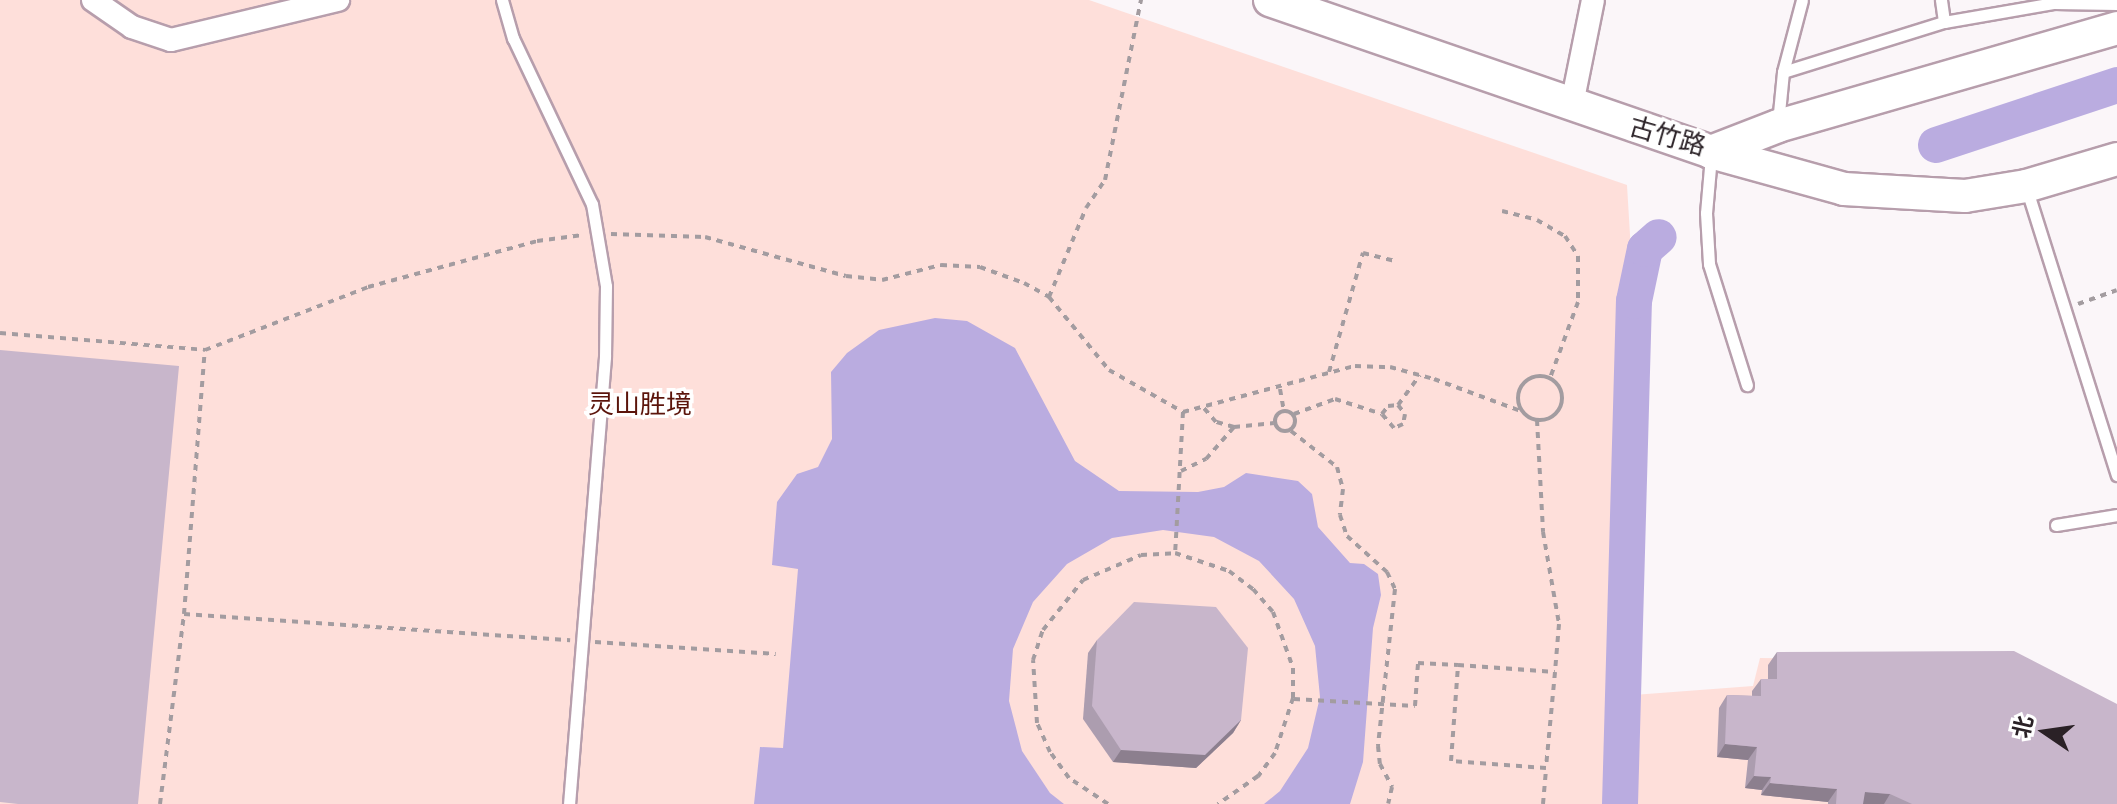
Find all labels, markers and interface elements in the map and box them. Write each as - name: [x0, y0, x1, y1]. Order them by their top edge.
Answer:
- street label: 古竹路: [1626, 109, 1710, 161]
- park label: 灵山胜境: [588, 387, 692, 419]
- north arrow: [2005, 692, 2085, 772]
- text: 北: [2006, 713, 2037, 740]

